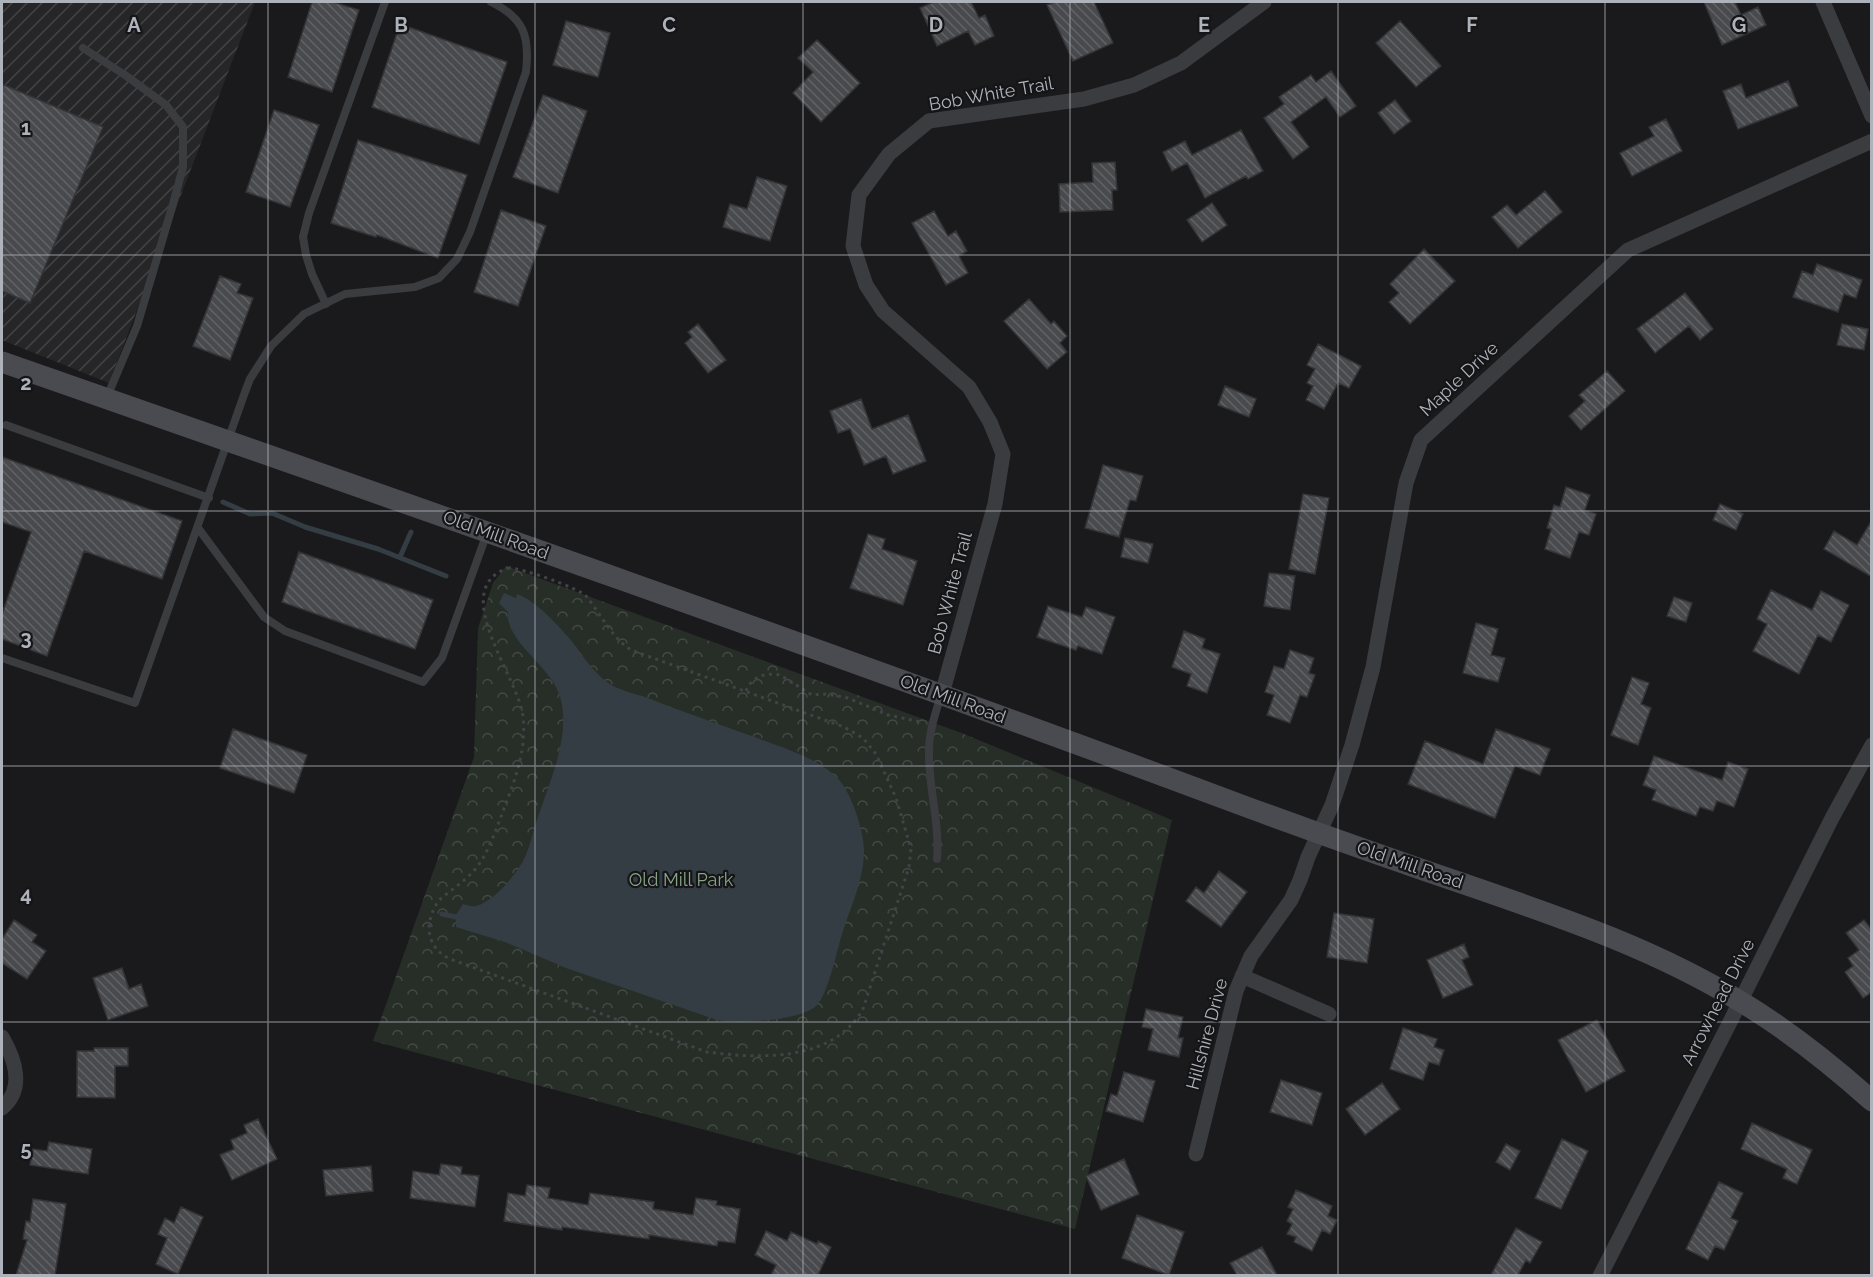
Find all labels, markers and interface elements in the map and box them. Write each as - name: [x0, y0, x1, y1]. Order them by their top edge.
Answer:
- text: A: [127, 13, 141, 37]
- text: B: [394, 13, 408, 37]
- text: C: [662, 13, 676, 37]
- text: D: [929, 13, 943, 37]
- text: E: [1198, 13, 1210, 37]
- text: F: [1466, 13, 1478, 37]
- text: G: [1732, 13, 1746, 37]
- street label: Bob White Trail: [927, 72, 1055, 115]
- text: 1: [21, 116, 31, 140]
- street label: Maple Drive: [1415, 337, 1503, 420]
- text: 2: [20, 371, 32, 395]
- street label: Old Mill Road: [440, 506, 552, 563]
- street label: Bob White Trail: [923, 529, 976, 656]
- text: 3: [20, 626, 32, 650]
- street label: Old Mill Road: [897, 670, 1009, 727]
- street label: Old Mill Road: [1354, 837, 1466, 893]
- park label: Old Mill Park: [629, 869, 734, 890]
- text: 4: [20, 882, 32, 906]
- street label: Arrowhead Drive: [1677, 935, 1759, 1069]
- street label: Hillshire Drive: [1182, 976, 1232, 1092]
- text: 5: [20, 1137, 32, 1161]

